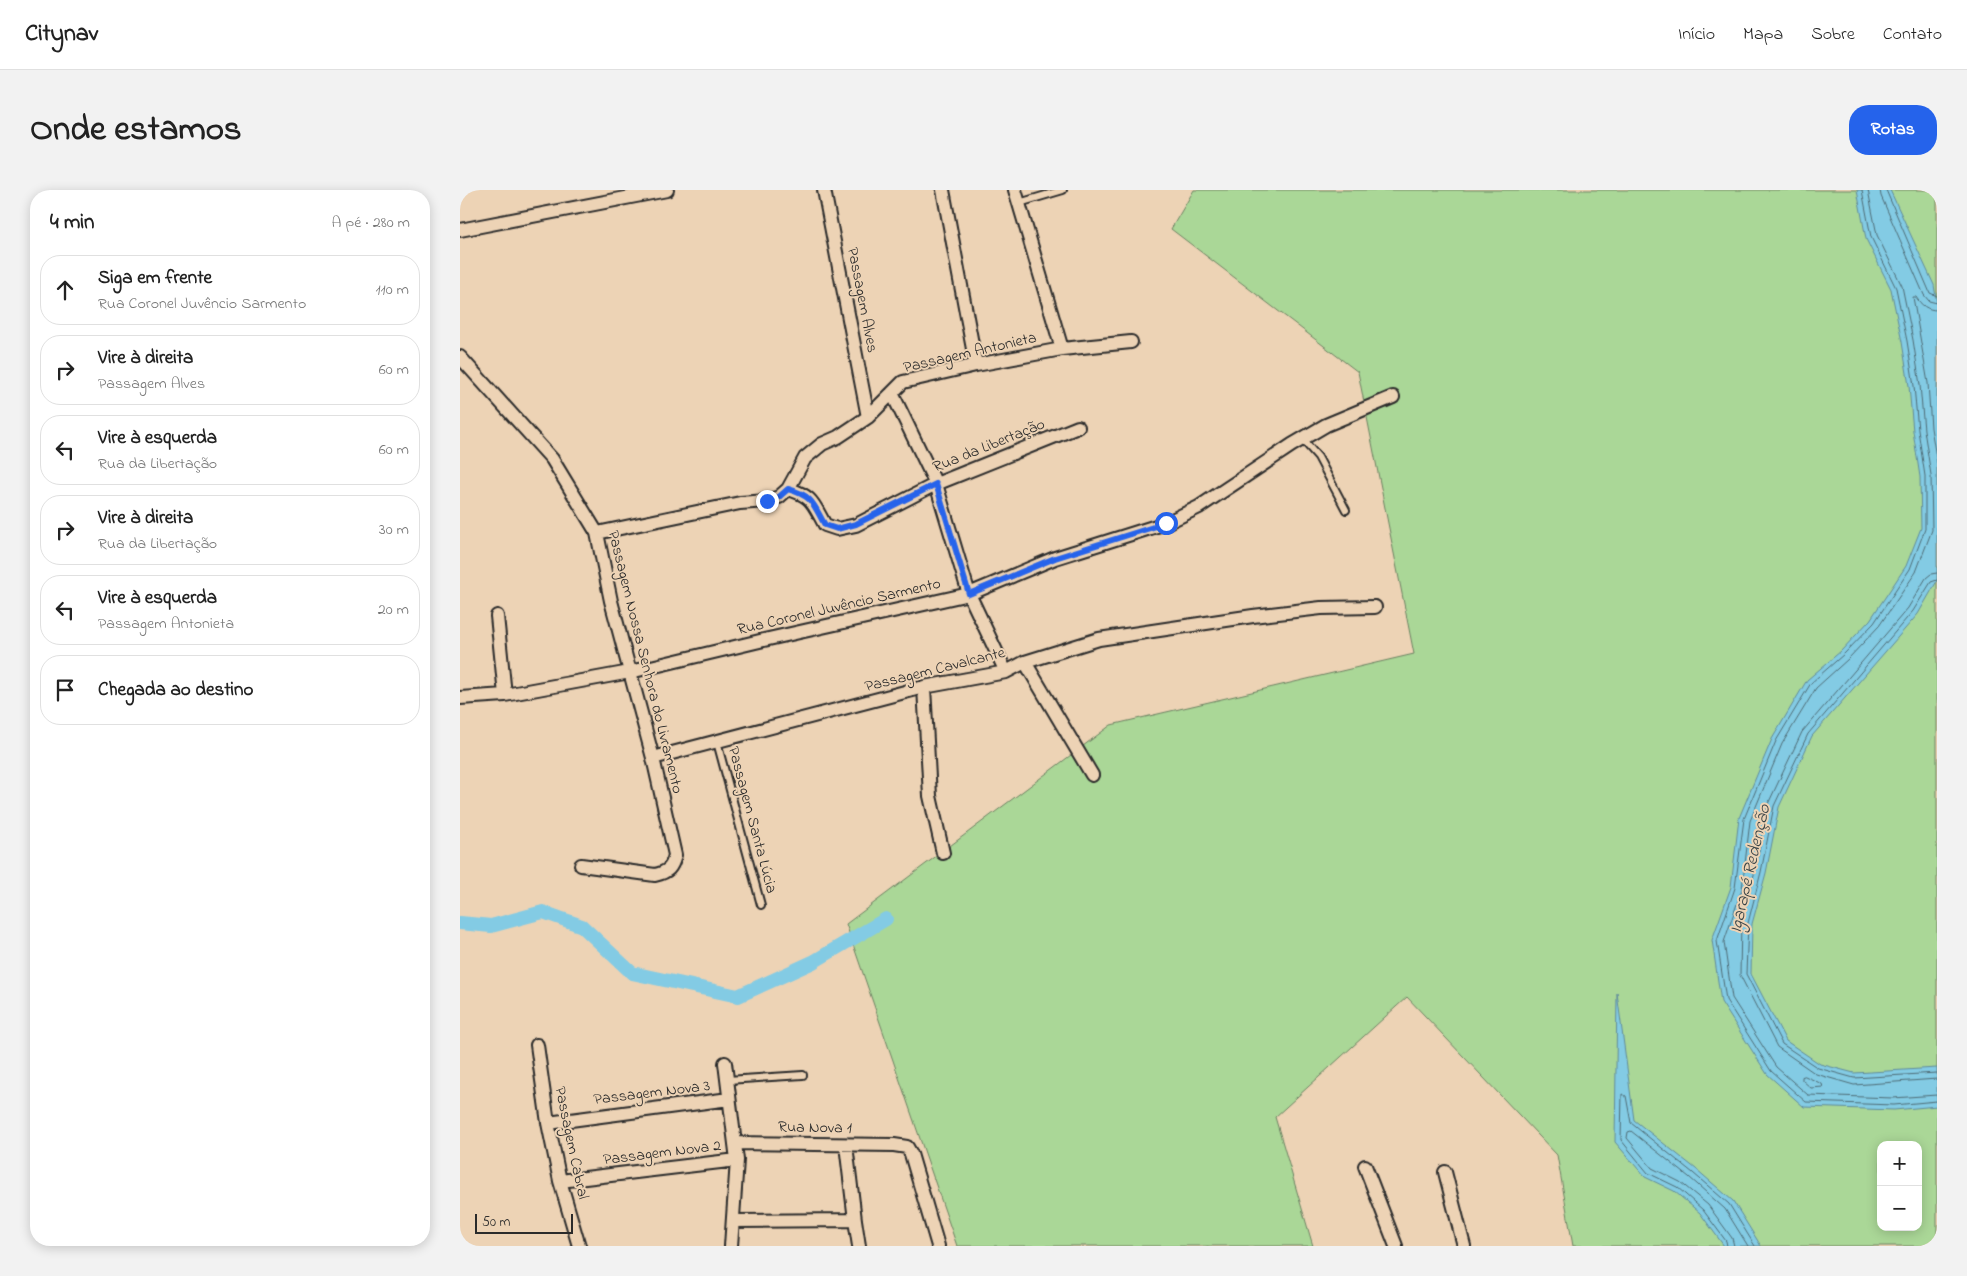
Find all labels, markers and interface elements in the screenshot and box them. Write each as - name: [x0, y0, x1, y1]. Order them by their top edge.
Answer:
- text: Citynav: [25, 17, 98, 52]
- text: Início: [1678, 22, 1715, 48]
- text: Mapa: [1743, 22, 1783, 48]
- text: Sobre: [1811, 22, 1855, 48]
- text: Contato: [1883, 22, 1942, 48]
- text: Onde estamos: [30, 105, 242, 156]
- button: Rotas: [1849, 105, 1937, 155]
- text: 4 min: [50, 208, 94, 238]
- text: A pé · 280 m: [332, 211, 410, 235]
- street label: Passagem Alves: [840, 245, 884, 355]
- text: Siga em frente: [98, 265, 212, 292]
- icon: ahead: [51, 276, 79, 304]
- text: 110 m: [375, 278, 409, 302]
- text: Rua Coronel Juvêncio Sarmento: [98, 292, 306, 316]
- street label: Passagem Antonieta: [901, 326, 1039, 380]
- text: Vire à direita: [98, 345, 193, 372]
- icon: right: [51, 356, 79, 384]
- text: 60 m: [379, 358, 409, 382]
- text: Passagem Alves: [98, 372, 205, 396]
- street label: Rua da Libertação: [929, 413, 1049, 479]
- text: Vire à esquerda: [98, 425, 217, 452]
- icon: left: [51, 436, 79, 464]
- text: 60 m: [379, 438, 409, 462]
- text: Rua da Libertação: [98, 452, 217, 476]
- route end: [756, 490, 779, 513]
- text: Vire à direita: [98, 505, 193, 532]
- route start: [1155, 512, 1178, 535]
- icon: right: [51, 516, 79, 544]
- text: 30 m: [379, 518, 409, 542]
- street label: Passagem Nossa Senhora do Livramento: [601, 528, 689, 796]
- text: Rua da Libertação: [98, 532, 217, 556]
- street label: Rua Coronel Juvêncio Sarmento: [735, 572, 943, 642]
- text: Vire à esquerda: [98, 585, 217, 612]
- icon: left: [51, 596, 79, 624]
- text: 20 m: [378, 598, 409, 622]
- text: Passagem Antonieta: [98, 612, 234, 636]
- street label: Passagem Cavalcante: [862, 641, 1008, 699]
- icon: arrive: [51, 676, 79, 704]
- text: Chegada ao destino: [98, 677, 253, 704]
- street label: Passagem Santa Lúcia: [721, 744, 783, 896]
- water label: Igarapé Redenção: [1724, 802, 1779, 936]
- street label: Passagem Nova 3: [592, 1074, 712, 1112]
- street label: Passagem Cabral: [547, 1084, 595, 1202]
- street label: Rua Nova 1: [778, 1115, 852, 1141]
- street label: Passagem Nova 2: [602, 1134, 722, 1172]
- map controls: [1877, 1141, 1922, 1231]
- button: +: [1877, 1141, 1922, 1186]
- button: −: [1877, 1186, 1922, 1231]
- scale bar: [475, 1211, 572, 1234]
- text: 50 m: [482, 1212, 510, 1233]

